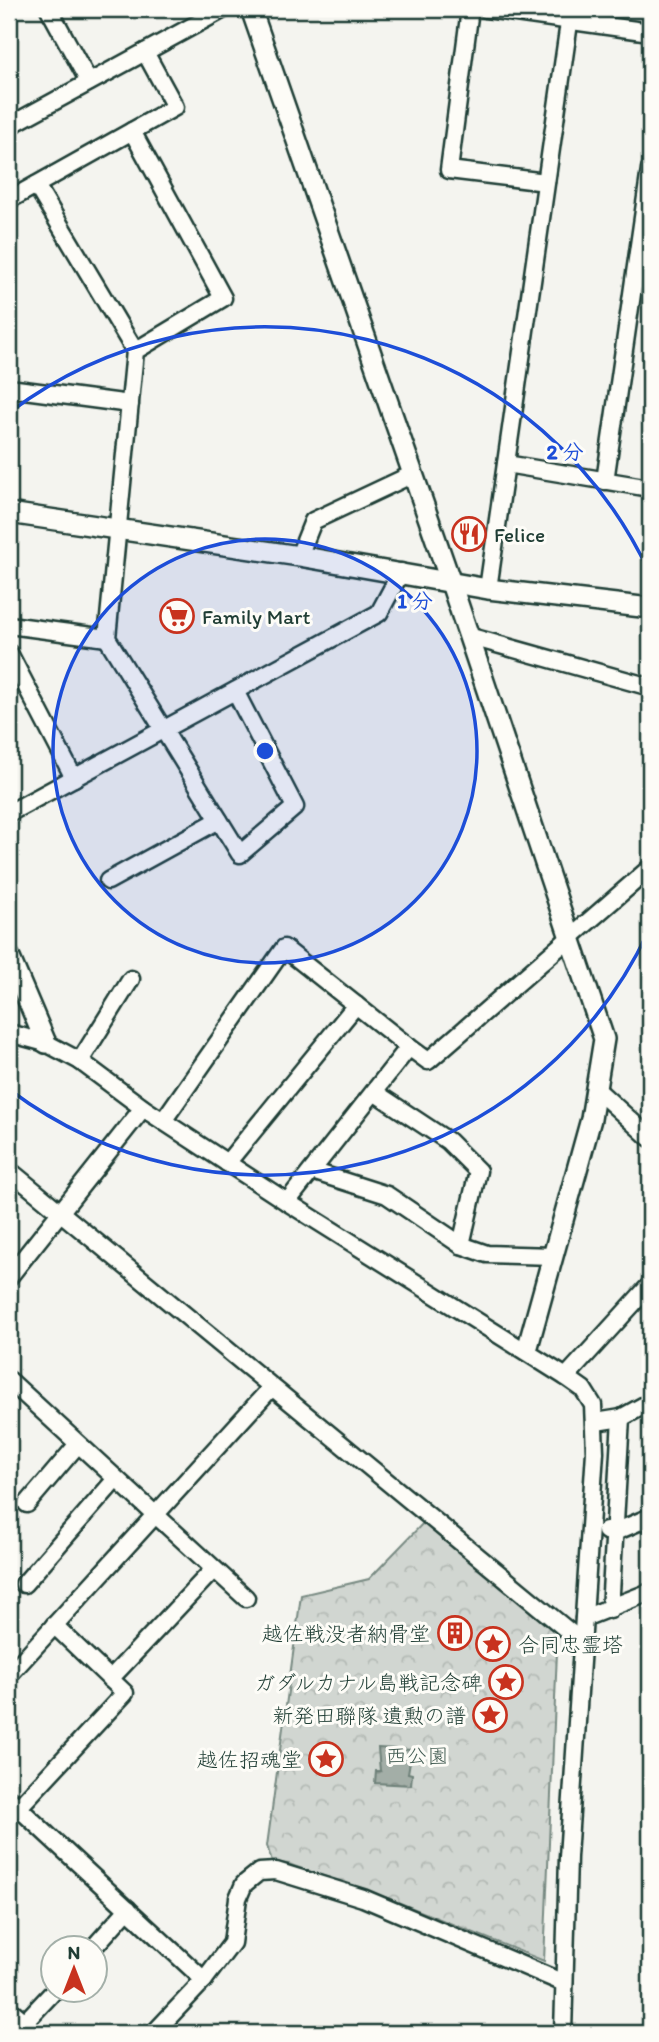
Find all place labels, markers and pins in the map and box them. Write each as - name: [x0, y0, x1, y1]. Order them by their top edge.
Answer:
- restaurant icon: Felice: [450, 515, 488, 553]
- place label: Felice: [494, 522, 545, 547]
- supermarket icon: Family Mart: [158, 597, 196, 635]
- place label: Family Mart: [202, 604, 310, 629]
- centre of rings: [253, 739, 277, 763]
- building icon: 越佐戦没者納骨堂: [436, 1614, 474, 1652]
- place label: 越佐戦没者納骨堂: [262, 1621, 430, 1646]
- place icon: 合同忠霊塔: [474, 1625, 512, 1663]
- place label: 合同忠霊塔: [518, 1632, 623, 1657]
- place icon: ガダルカナル島戦記念碑: [487, 1663, 525, 1701]
- place label: ガダルカナル島戦記念碑: [254, 1670, 482, 1695]
- place icon: 新発田聯隊 遺勲の譜: [471, 1696, 509, 1734]
- place label: 新発田聯隊 遺勲の譜: [272, 1703, 466, 1728]
- place icon: 越佐招魂堂: [307, 1740, 345, 1778]
- place label: 越佐招魂堂: [197, 1747, 302, 1772]

